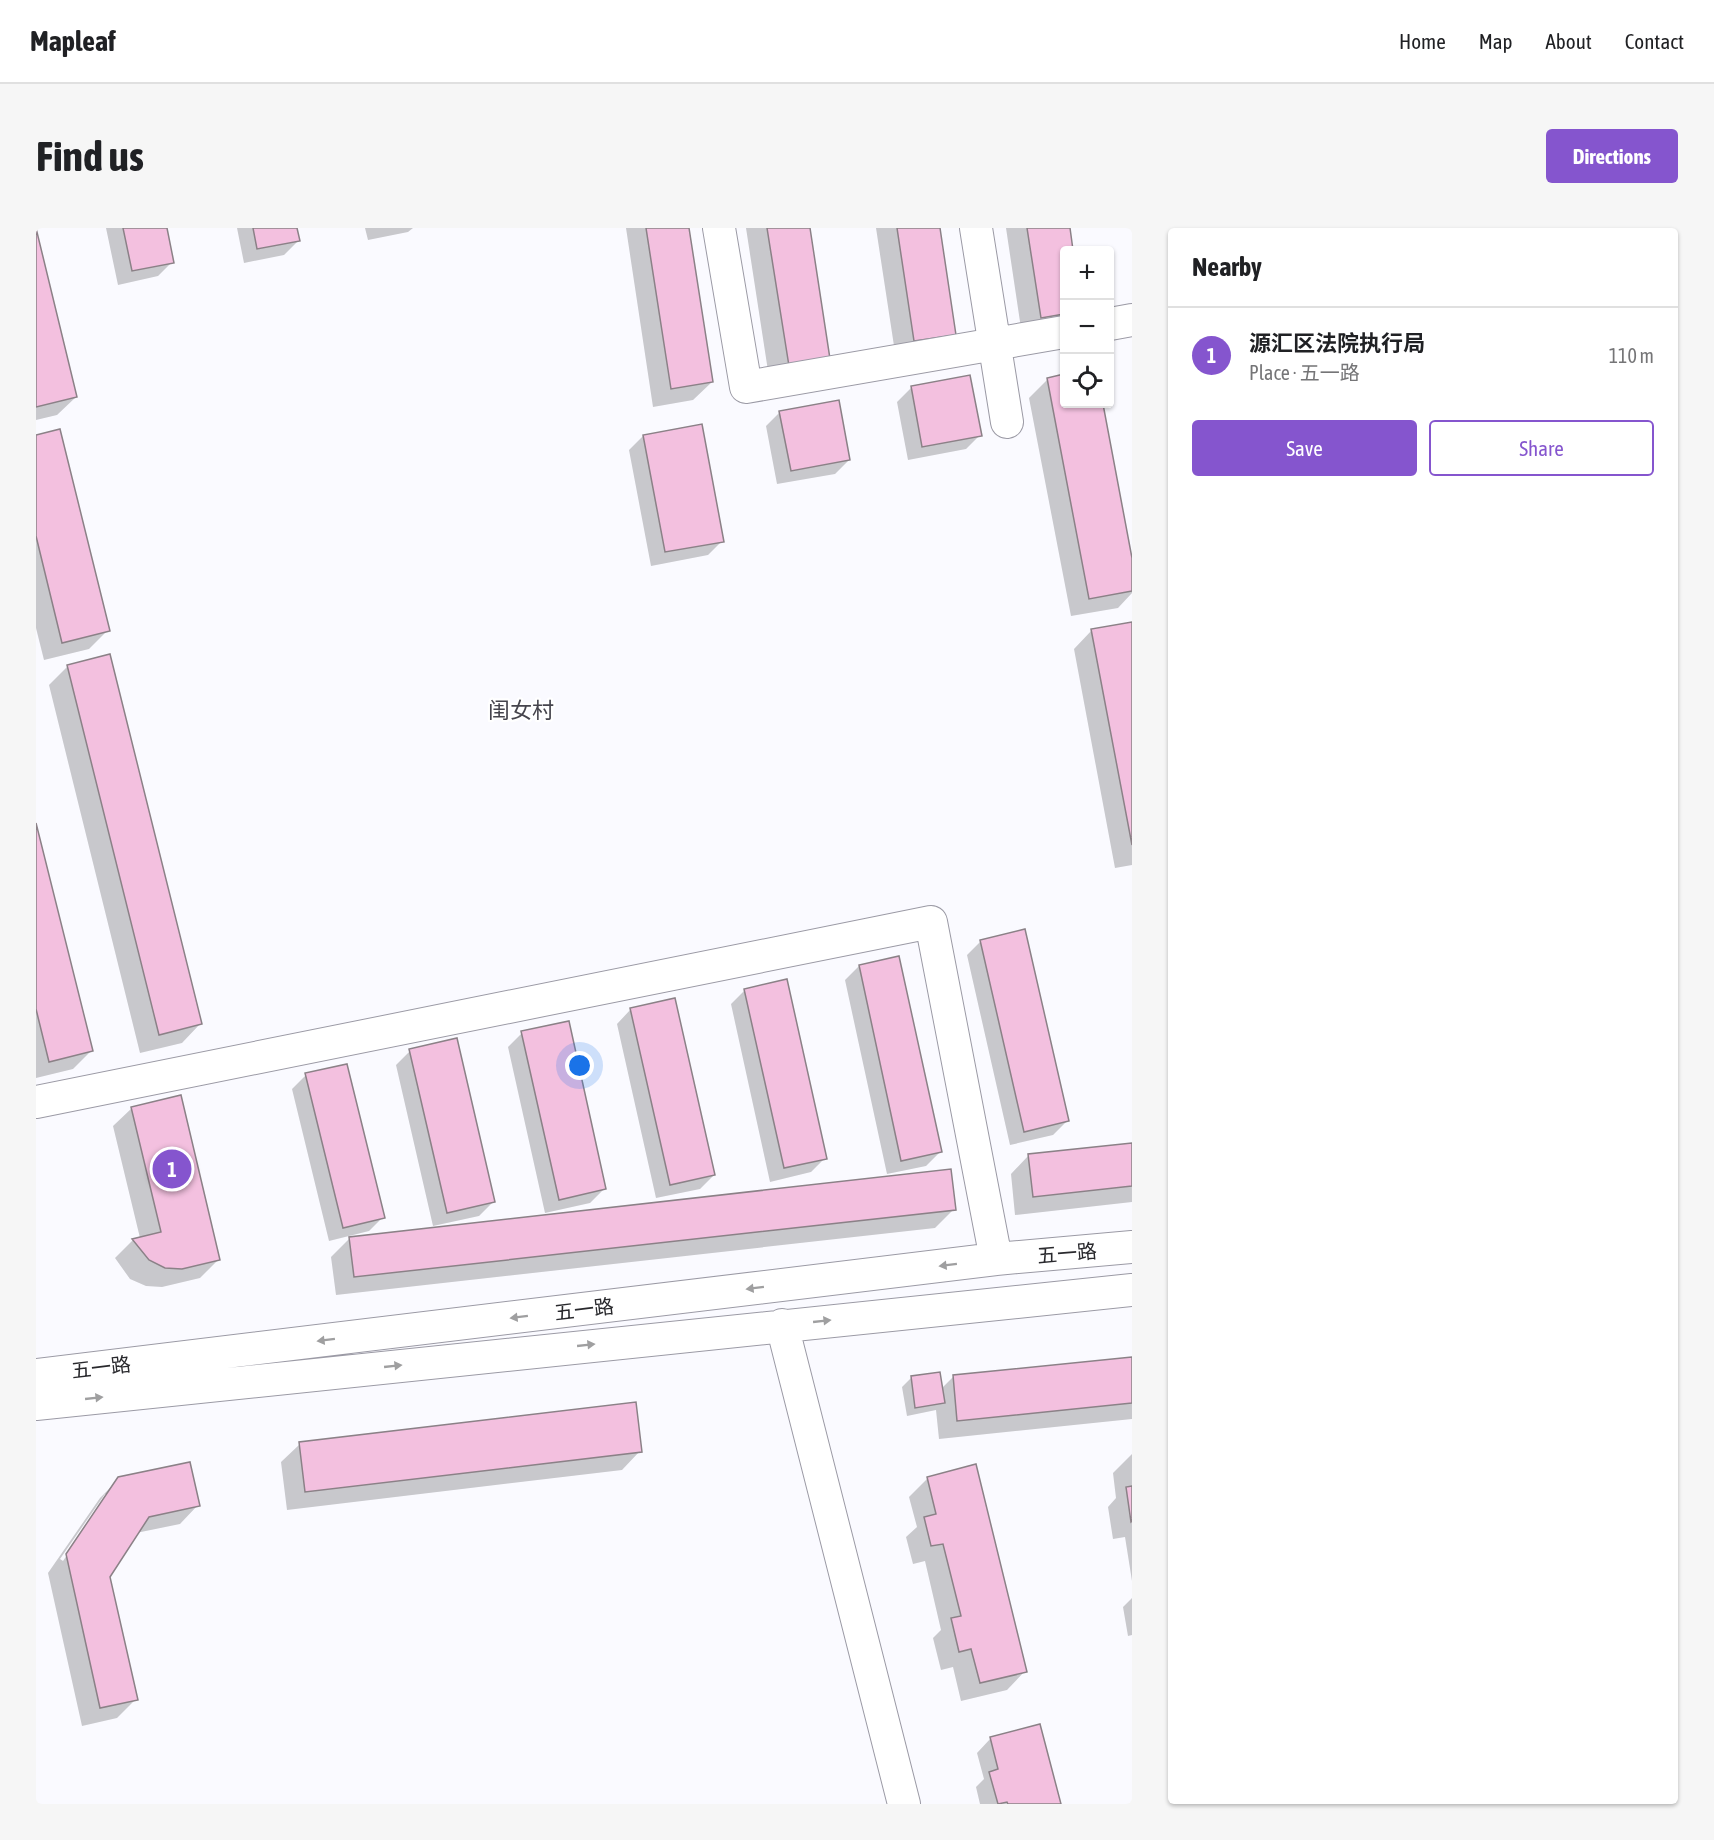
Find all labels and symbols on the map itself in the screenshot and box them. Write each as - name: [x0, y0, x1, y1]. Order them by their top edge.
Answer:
- district label: 闺女村: [488, 697, 554, 723]
- your location: [565, 1051, 594, 1080]
- pin: 1: [152, 1146, 192, 1192]
- street label: 五一路: [1036, 1239, 1098, 1267]
- one-way arrow: [939, 1260, 958, 1270]
- one-way arrow: [745, 1284, 764, 1293]
- street label: 五一路: [553, 1294, 615, 1324]
- one-way arrow: [510, 1312, 529, 1321]
- one-way arrow: [813, 1316, 832, 1326]
- one-way arrow: [316, 1335, 335, 1345]
- one-way arrow: [577, 1341, 596, 1350]
- street label: 五一路: [70, 1352, 132, 1382]
- one-way arrow: [383, 1361, 402, 1371]
- one-way arrow: [85, 1393, 104, 1402]

